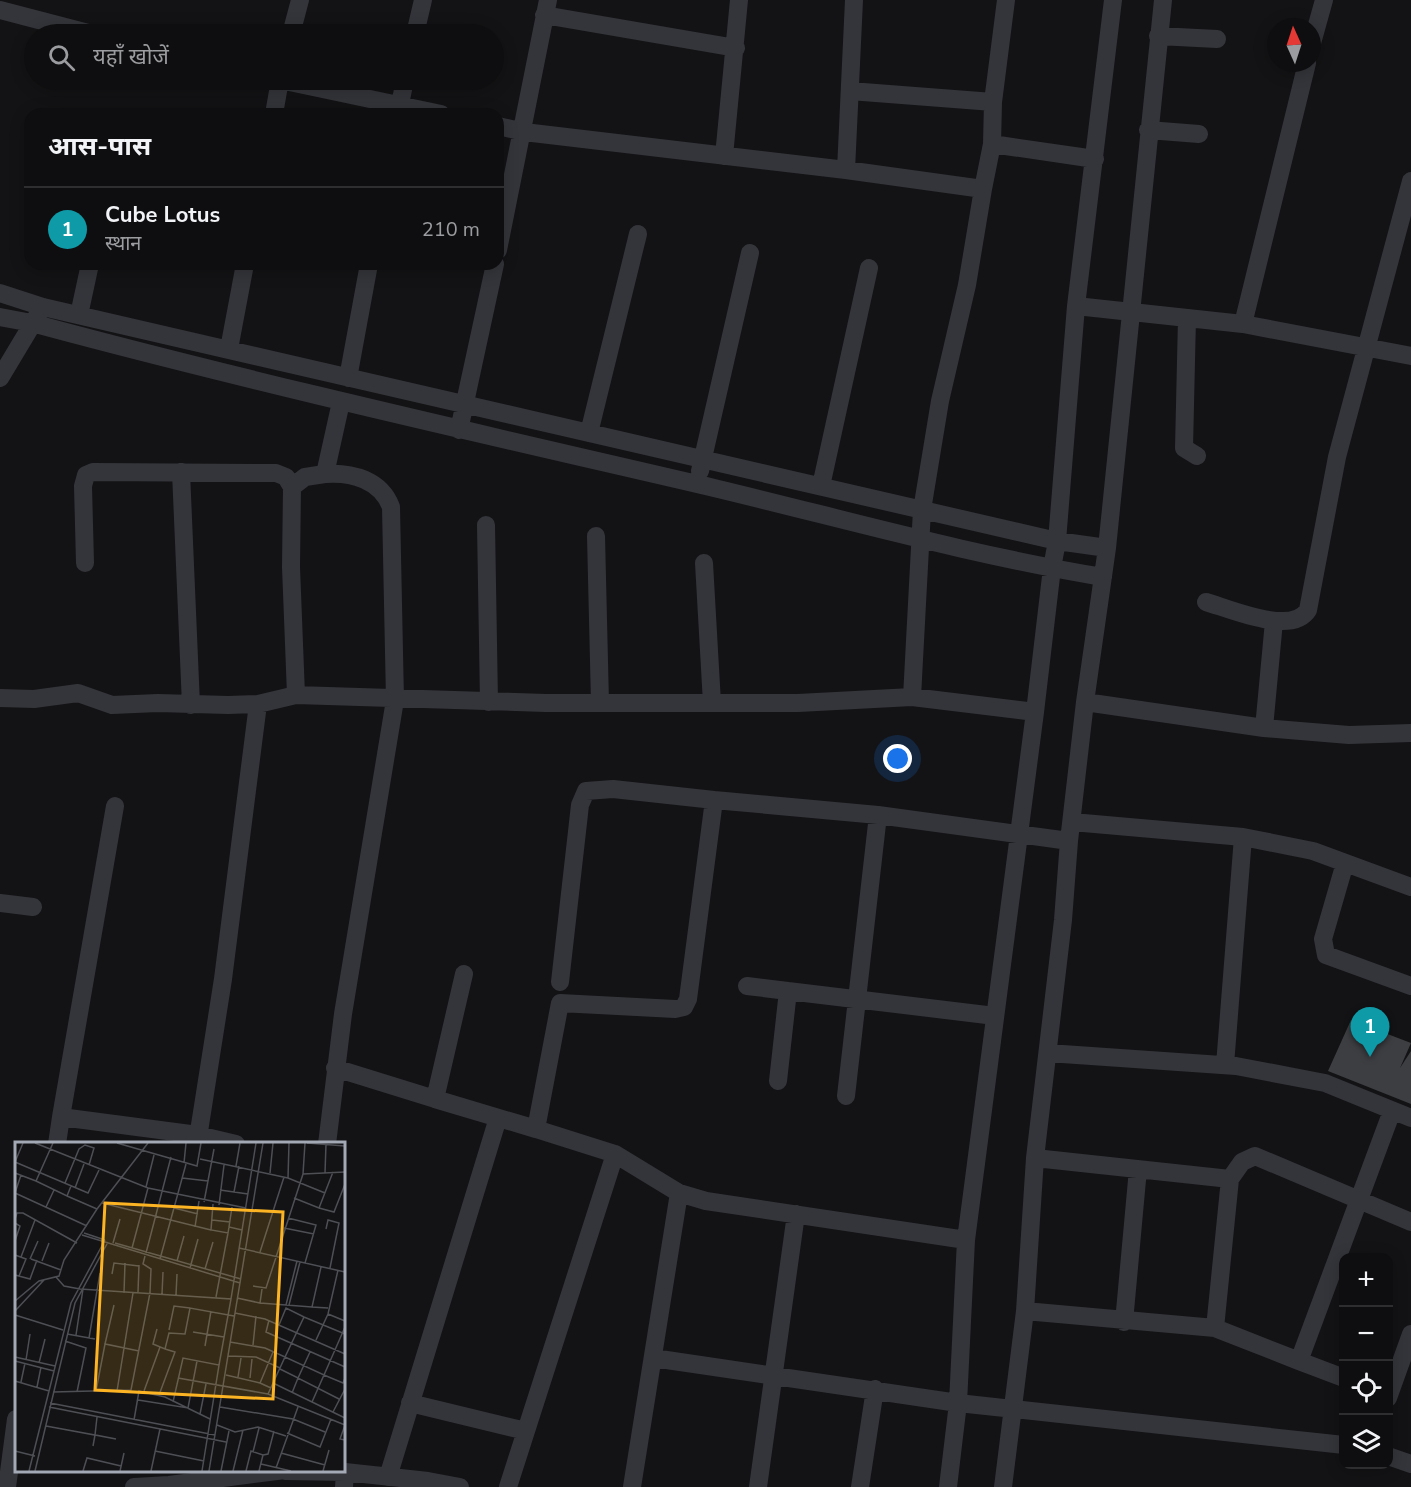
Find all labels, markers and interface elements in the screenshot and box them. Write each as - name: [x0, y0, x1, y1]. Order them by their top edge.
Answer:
- north arrow: [1267, 18, 1321, 72]
- search box: [24, 24, 504, 90]
- icon: search: [45, 41, 78, 74]
- text: यहाँ खोजें: [93, 42, 169, 72]
- text: आस-पास: [48, 129, 151, 164]
- text: Cube Lotus: [105, 200, 220, 230]
- text: 1: [62, 216, 74, 243]
- text: 210 m: [422, 216, 480, 243]
- text: स्थान: [105, 230, 141, 257]
- your location: [883, 744, 912, 773]
- pin: 1: [1350, 1008, 1390, 1057]
- inset map: [15, 1142, 345, 1472]
- map controls: [1339, 1253, 1393, 1469]
- button: +: [1339, 1253, 1393, 1307]
- button: −: [1339, 1307, 1393, 1361]
- button: locate: [1339, 1361, 1393, 1415]
- button: layers: [1339, 1415, 1393, 1469]

